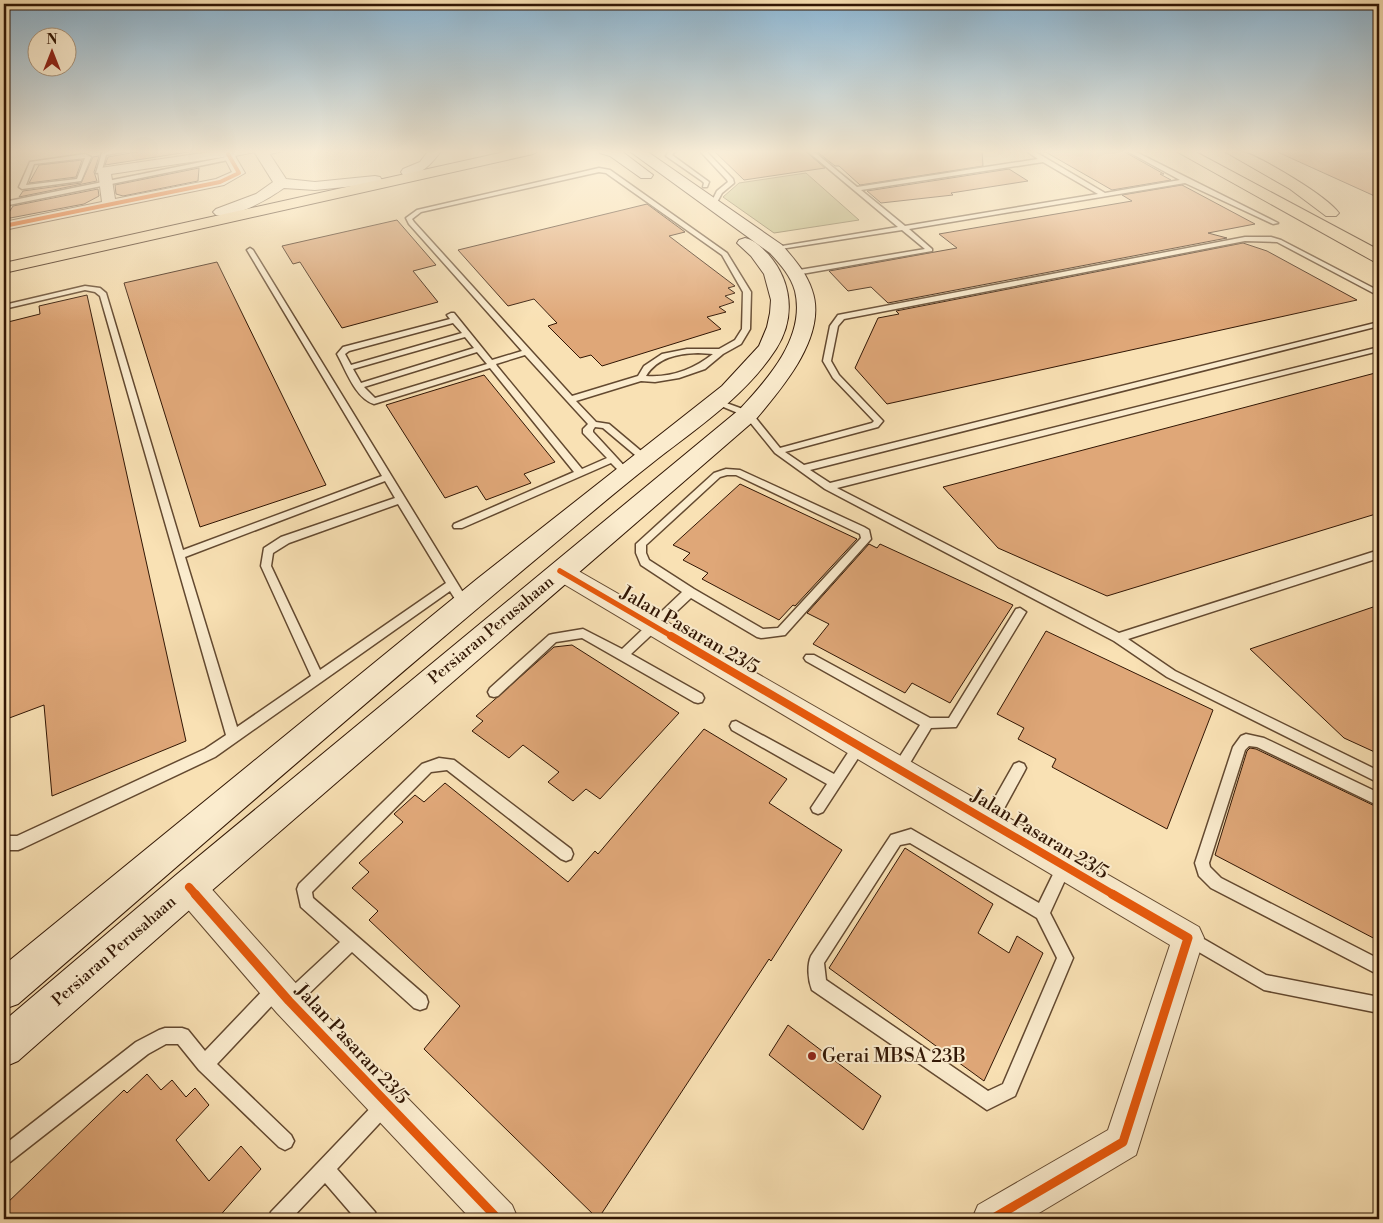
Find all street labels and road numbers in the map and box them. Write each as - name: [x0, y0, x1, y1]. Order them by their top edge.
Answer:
- street label: Persiaran Perusahaan: [424, 571, 558, 688]
- street label: Jalan Pasaran 23/5: [616, 580, 764, 679]
- street label: Jalan Pasaran 23/5: [966, 783, 1113, 884]
- street label: Persiaran Perusahaan: [48, 891, 181, 1010]
- street label: Jalan Pasaran 23/5: [289, 978, 414, 1109]

